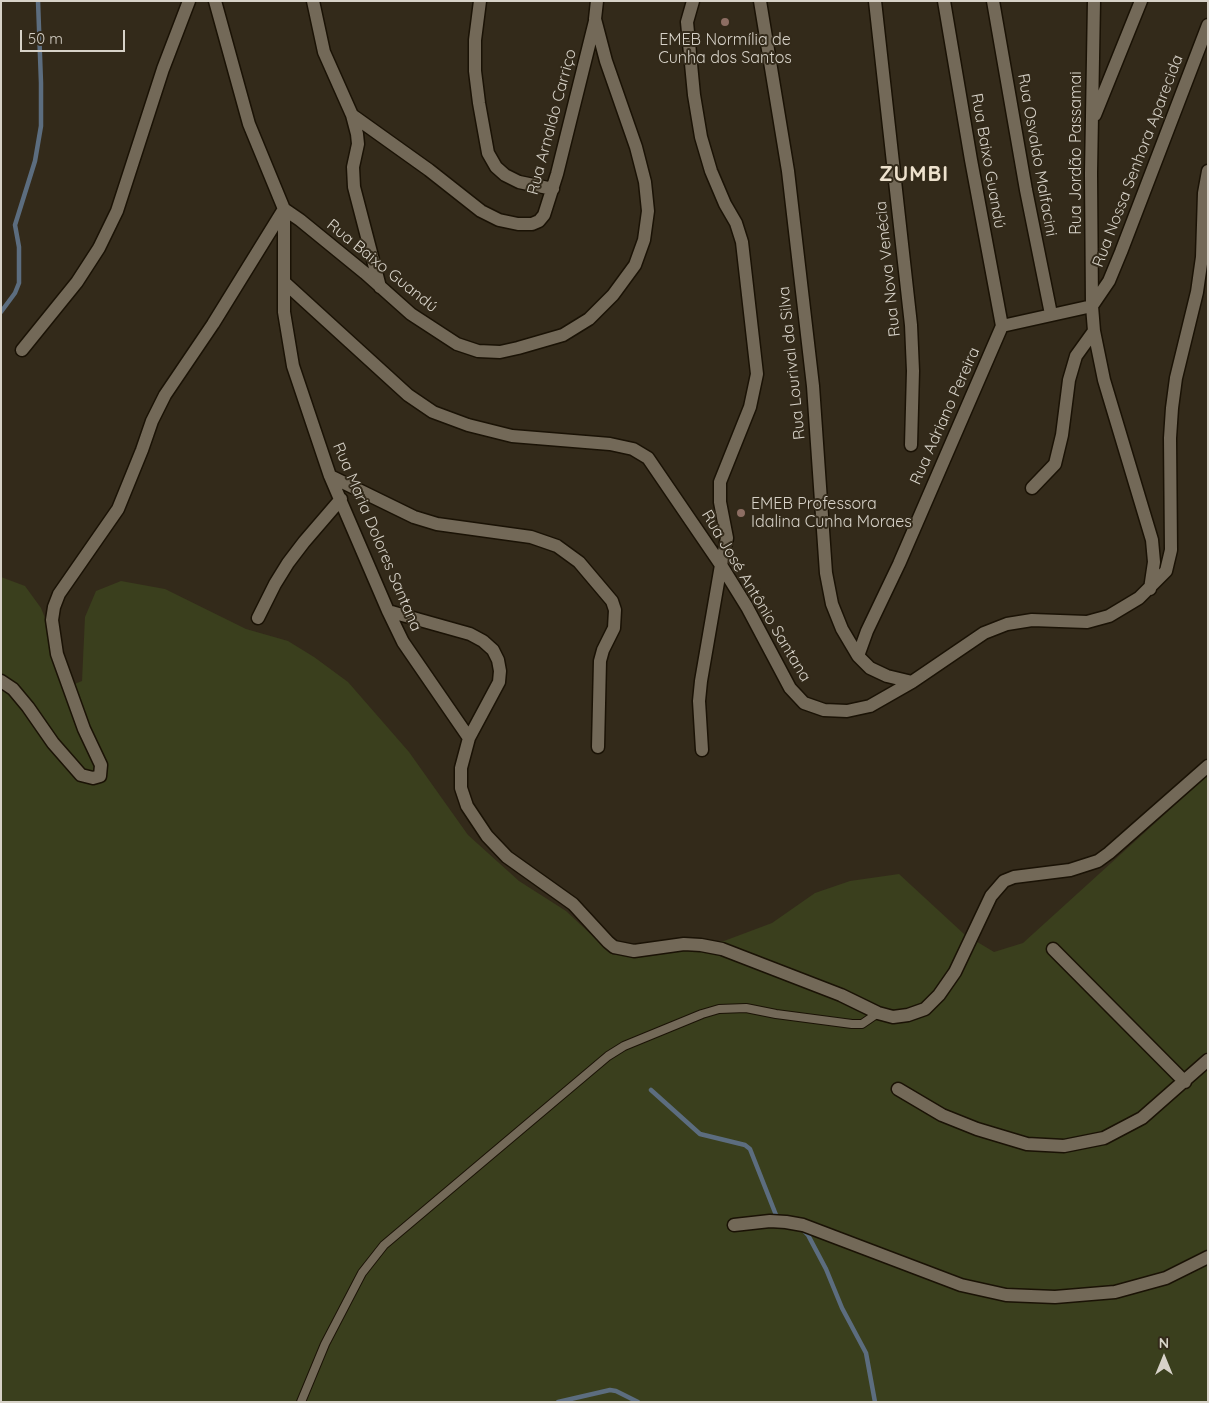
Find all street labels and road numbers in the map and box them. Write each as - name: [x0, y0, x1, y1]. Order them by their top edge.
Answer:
- street label: Rua Arnaldo Carriço: [523, 47, 581, 197]
- street label: Rua Nossa Senhora Aparecida: [1089, 52, 1187, 270]
- street label: Rua Jordão Passamai: [1066, 71, 1086, 235]
- street label: Rua Osvaldo Malfacini: [1013, 72, 1061, 238]
- street label: Rua Baixo Guandú: [967, 92, 1009, 230]
- street label: Rua Nova Venécia: [871, 200, 905, 338]
- street label: Rua Baixo Guandú: [323, 215, 441, 317]
- street label: Rua Lourival da Silva: [774, 285, 810, 441]
- street label: Rua Adriano Pereira: [906, 344, 984, 488]
- street label: Rua Maria Dolores Santana: [328, 440, 426, 634]
- street label: Rua José Antônio Santana: [697, 507, 815, 685]

